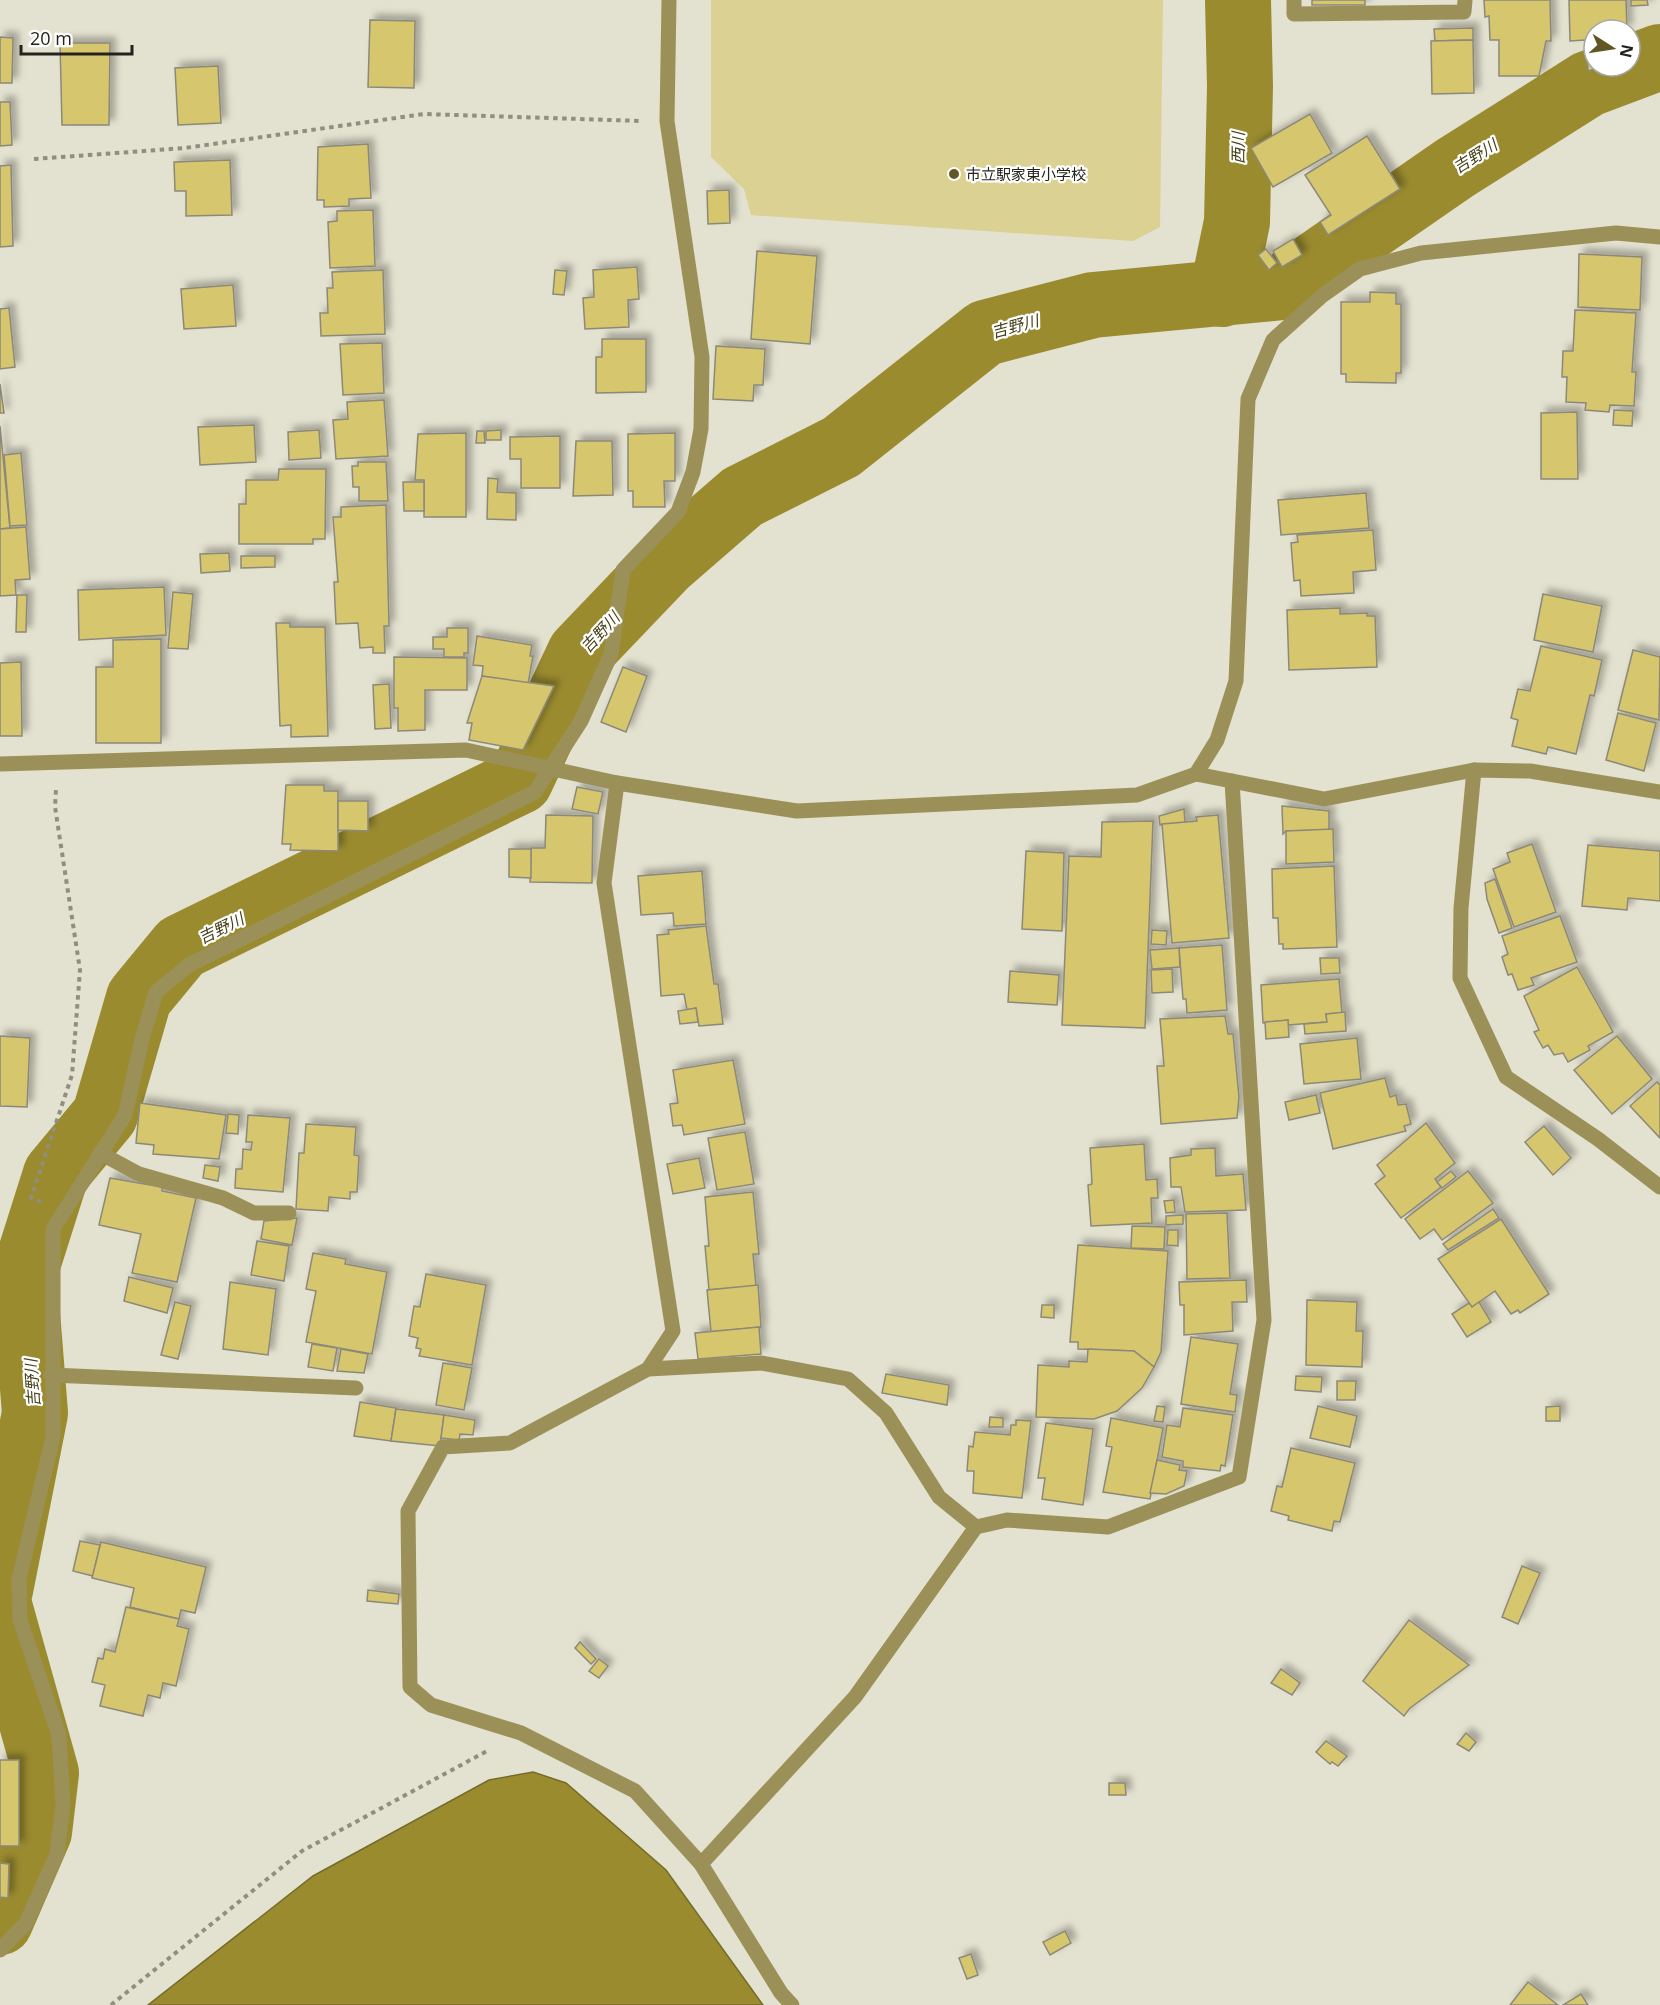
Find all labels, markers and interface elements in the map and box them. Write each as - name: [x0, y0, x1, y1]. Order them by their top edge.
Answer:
- scale bar: [21, 18, 132, 56]
- north arrow: [1582, 18, 1642, 78]
- text: 20 m: [30, 26, 72, 50]
- text: N: [1615, 42, 1639, 60]
- water label: 西川: [1227, 130, 1249, 164]
- water label: 吉野川: [1449, 133, 1503, 178]
- place label: 市立駅家東小学校: [966, 164, 1086, 184]
- marker: 市立駅家東小学校: [947, 167, 961, 181]
- water label: 吉野川: [989, 309, 1043, 343]
- water label: 吉野川: [576, 605, 626, 657]
- water label: 吉野川: [195, 907, 249, 948]
- water label: 吉野川: [19, 1356, 45, 1408]

